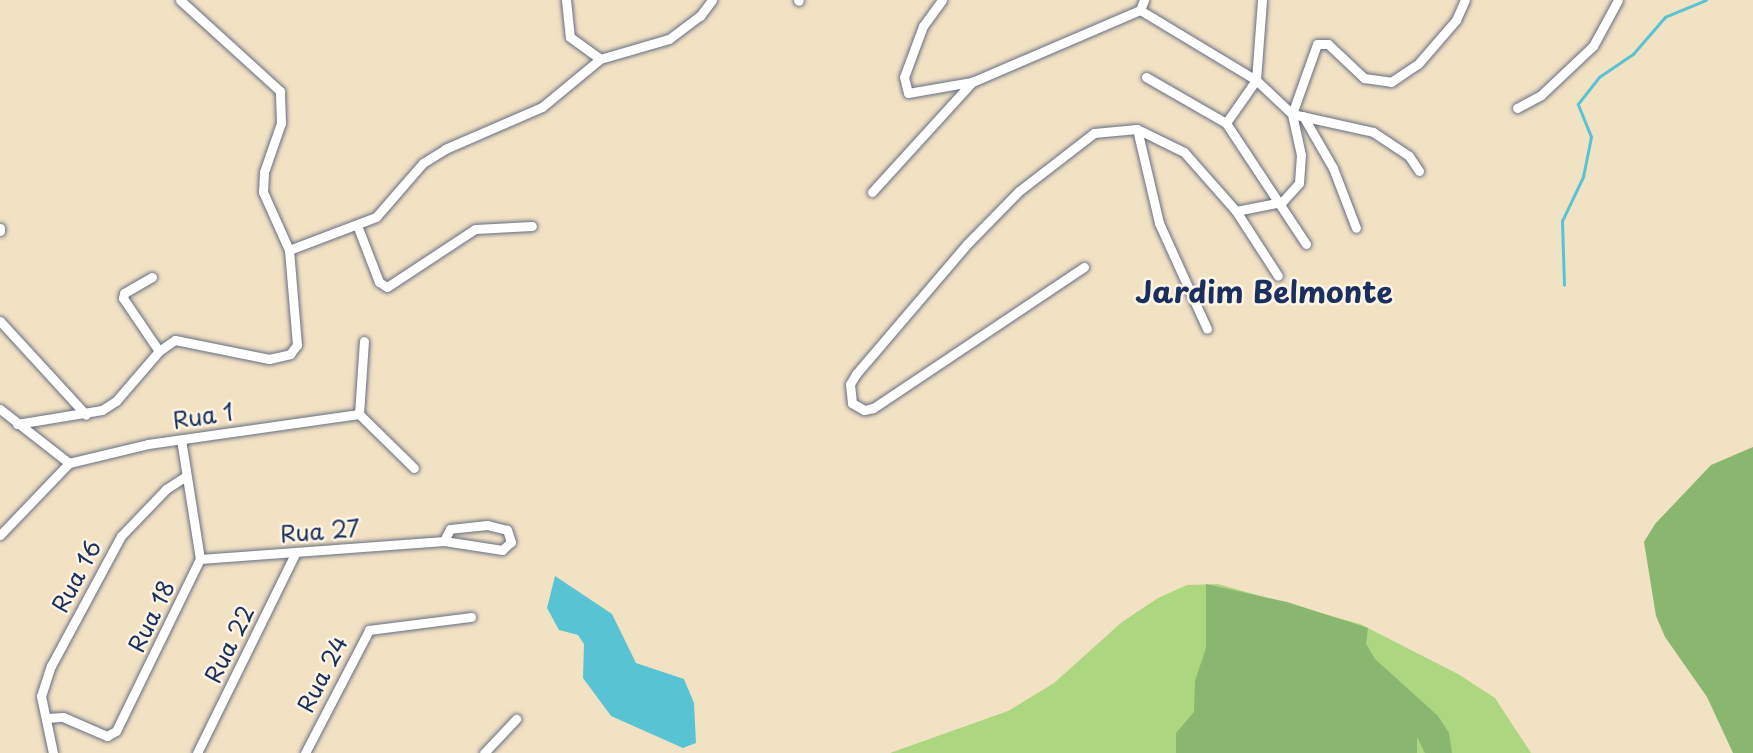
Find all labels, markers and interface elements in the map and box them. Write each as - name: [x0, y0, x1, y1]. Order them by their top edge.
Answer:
- district label: Jardim Belmonte: [1135, 273, 1393, 309]
- street label: Rua 1: [170, 398, 236, 434]
- street label: Rua 27: [279, 514, 361, 548]
- street label: Rua 16: [45, 535, 107, 617]
- street label: Rua 18: [122, 576, 180, 656]
- street label: Rua 22: [198, 601, 260, 687]
- street label: Rua 24: [291, 631, 353, 717]

